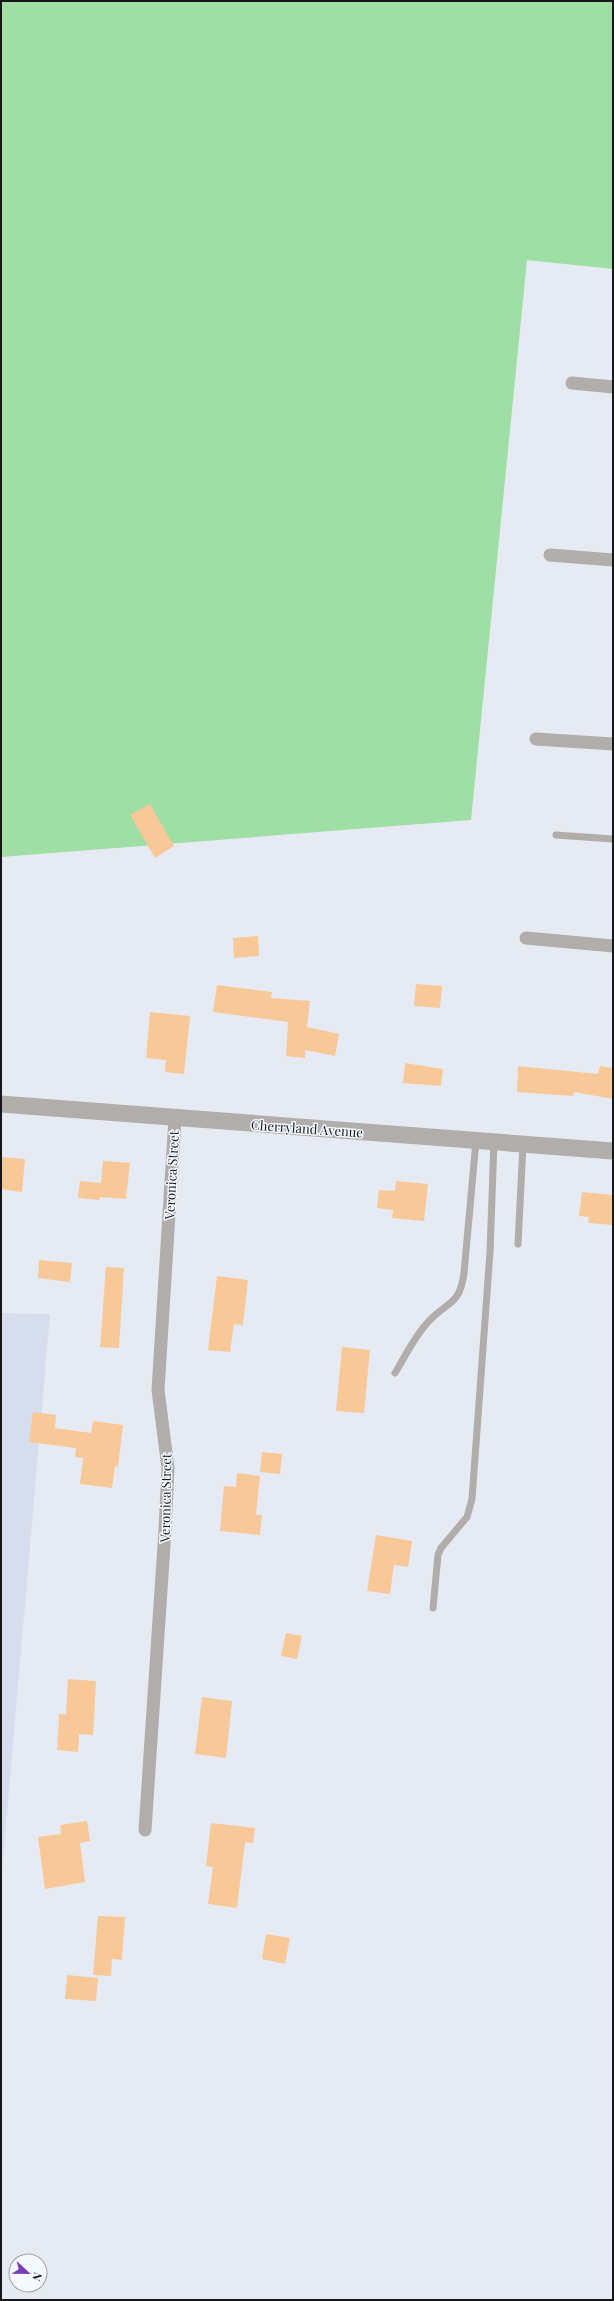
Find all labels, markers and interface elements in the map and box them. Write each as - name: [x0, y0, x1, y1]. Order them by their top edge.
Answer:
- street label: Cherryland Avenue: [250, 1116, 364, 1140]
- street label: Veronica Street: [160, 1130, 182, 1221]
- street label: Veronica Street: [156, 1453, 174, 1544]
- north arrow: [8, 2253, 48, 2293]
- text: N: [29, 2270, 46, 2283]

